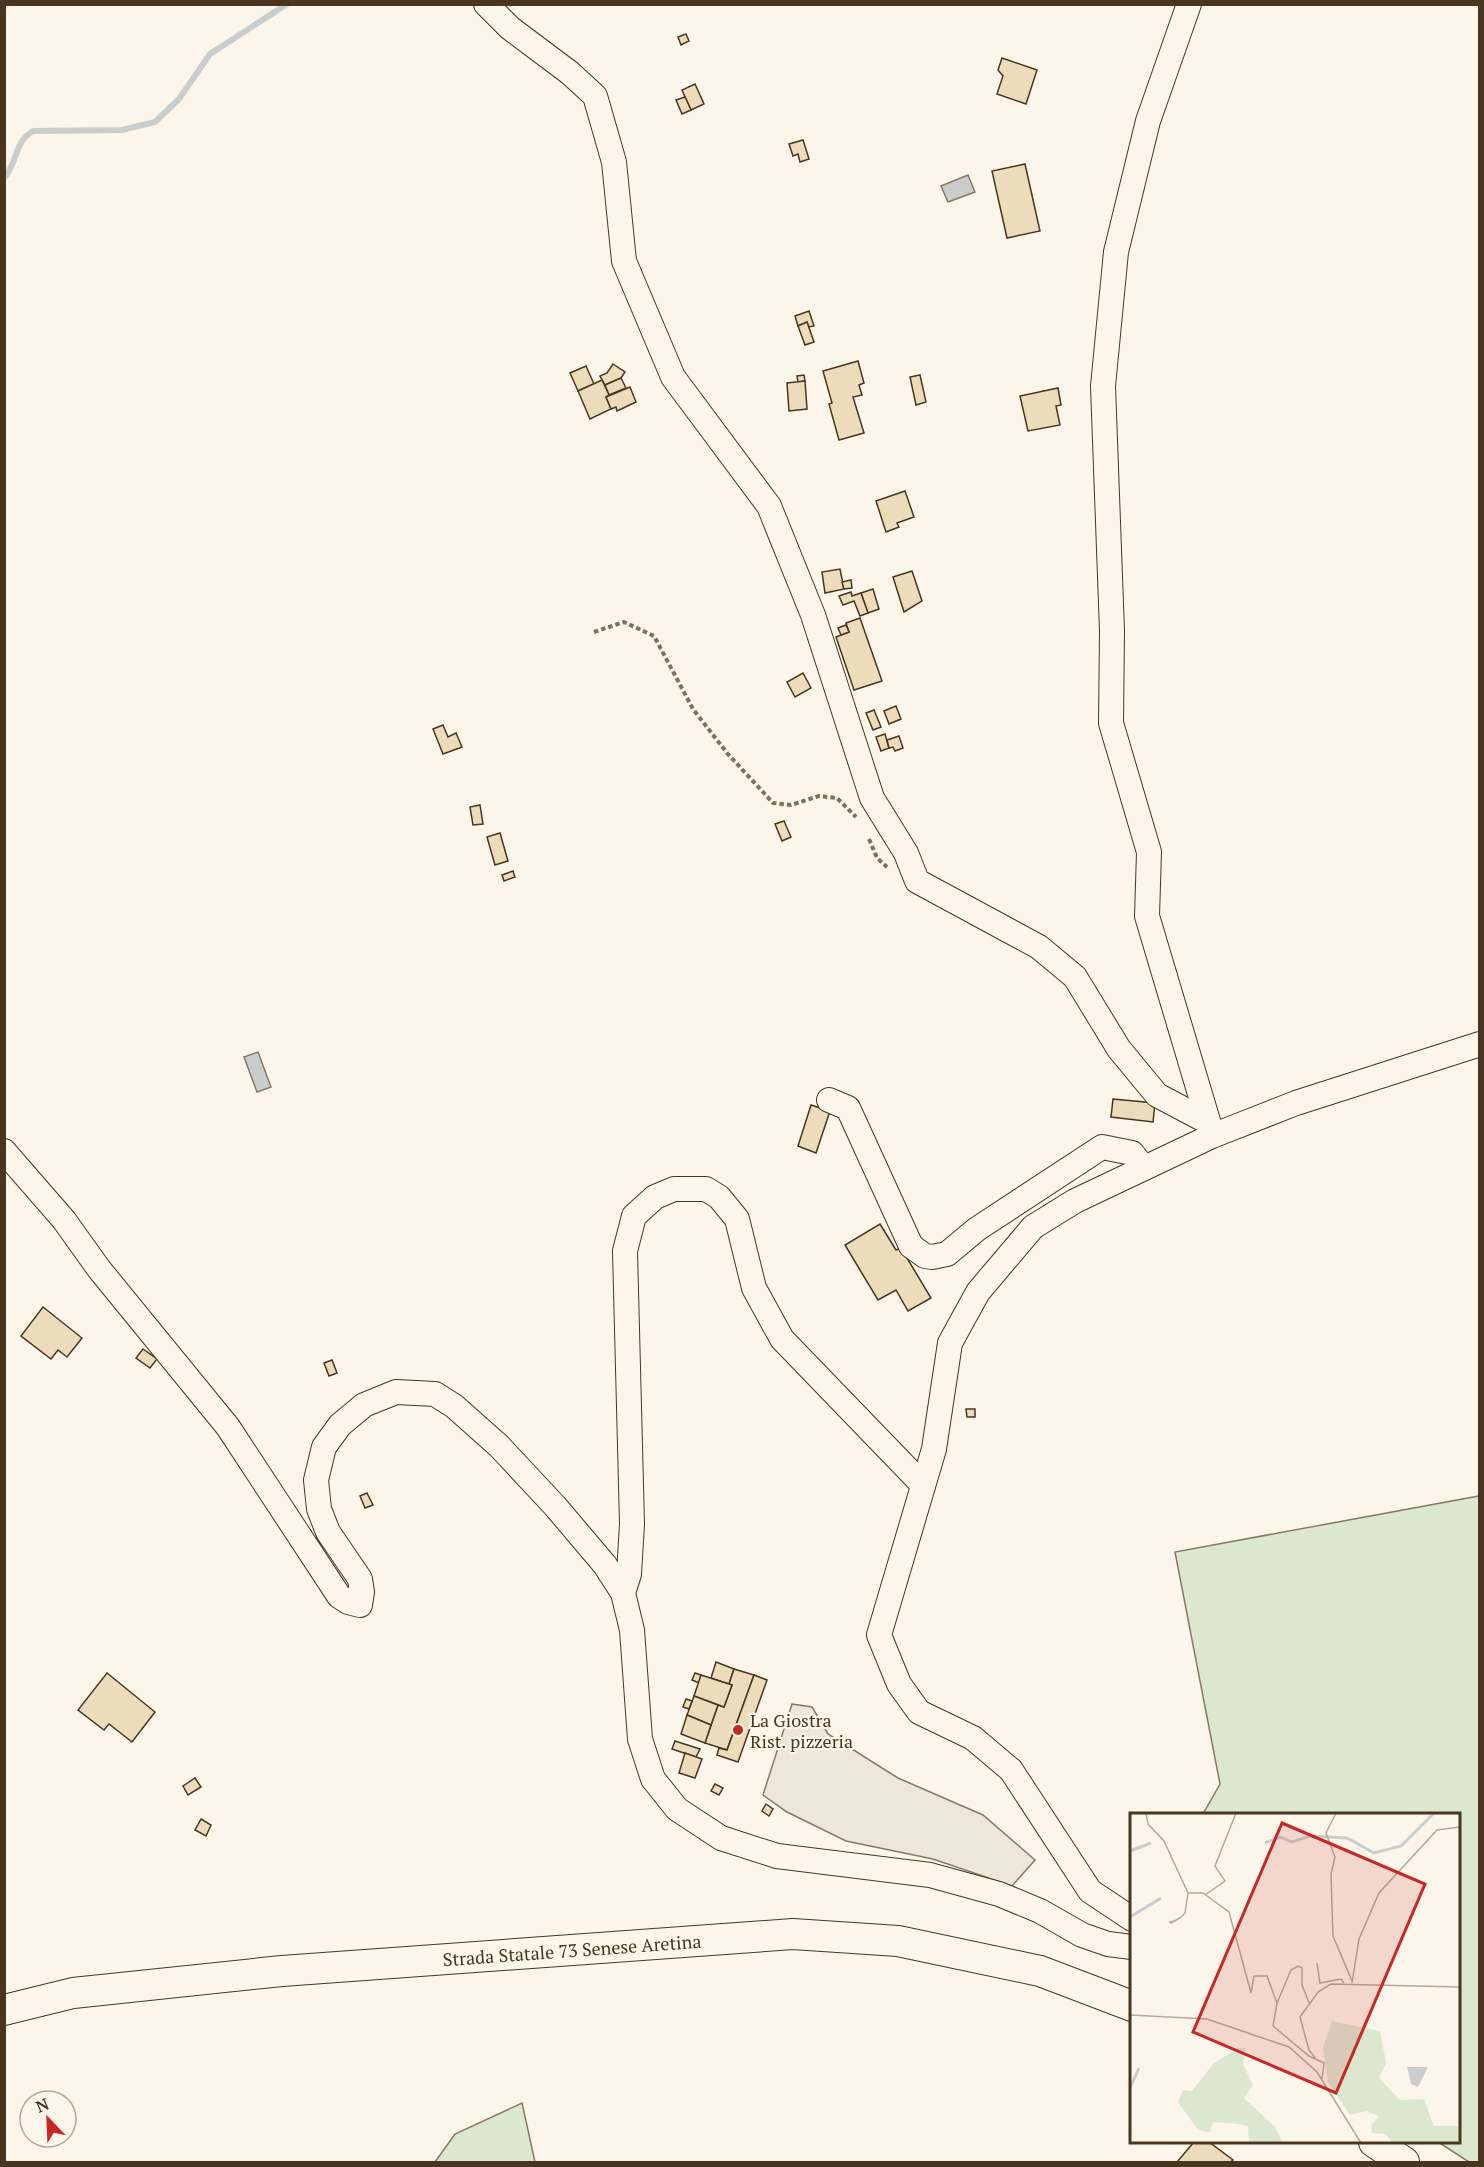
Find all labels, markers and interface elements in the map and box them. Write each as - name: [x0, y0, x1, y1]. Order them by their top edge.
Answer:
- place label: La Giostra Rist. pizzeria: [750, 1708, 853, 1753]
- marker: La Giostra Rist. pizzeria: [731, 1723, 745, 1737]
- inset map: [1130, 1813, 1460, 2143]
- street label: Strada Statale 73 Senese Aretina: [442, 1929, 702, 1971]
- north arrow: [18, 2089, 78, 2149]
- text: N: [32, 2093, 52, 2118]

